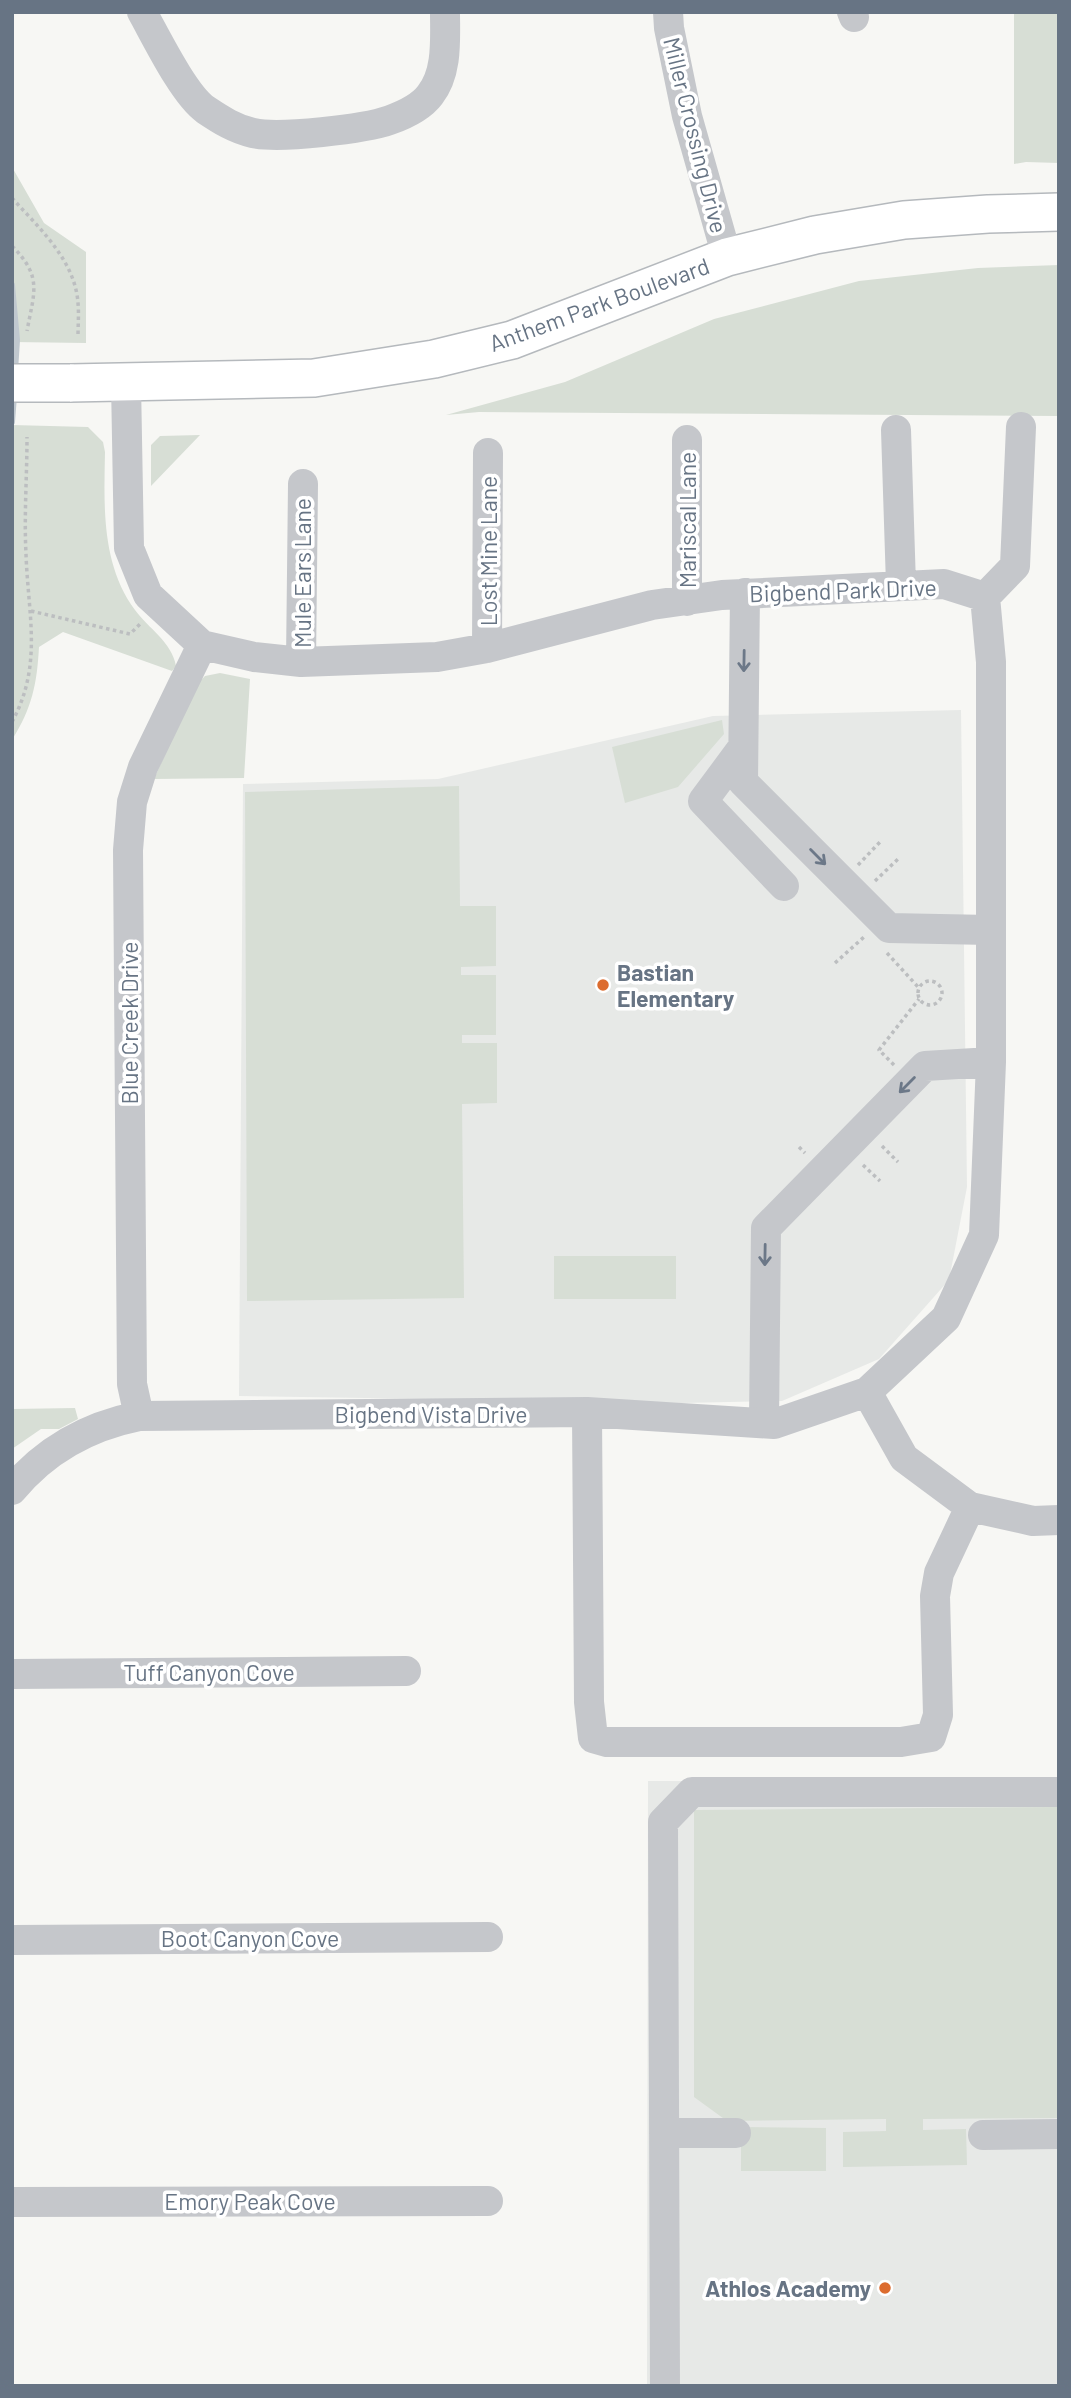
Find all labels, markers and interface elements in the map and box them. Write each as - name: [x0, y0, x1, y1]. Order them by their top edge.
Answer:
- street label: Miller Crossing Drive: [658, 34, 734, 236]
- street label: Anthem Park Boulevard: [485, 251, 713, 357]
- street label: Mariscal Lane: [673, 452, 701, 588]
- street label: Lost Mine Lane: [474, 476, 502, 626]
- street label: Mule Ears Lane: [288, 498, 316, 648]
- street label: Bigbend Park Drive: [749, 573, 937, 607]
- one-way arrow: [738, 649, 751, 672]
- one-way arrow: [810, 849, 827, 866]
- street label: Blue Creek Drive: [115, 941, 143, 1105]
- place label: Bastian Elementary: [617, 958, 735, 1012]
- marker: Bastian Elementary: [595, 977, 611, 993]
- one-way arrow: [899, 1077, 916, 1094]
- one-way arrow: [758, 1243, 772, 1266]
- street label: Bigbend Vista Drive: [334, 1400, 528, 1428]
- street label: Tuff Canyon Cove: [123, 1658, 295, 1686]
- street label: Boot Canyon Cove: [161, 1924, 339, 1952]
- street label: Emory Peak Cove: [164, 2187, 336, 2215]
- place label: Athlos Academy: [705, 2274, 871, 2302]
- marker: Athlos Academy: [877, 2280, 893, 2296]

